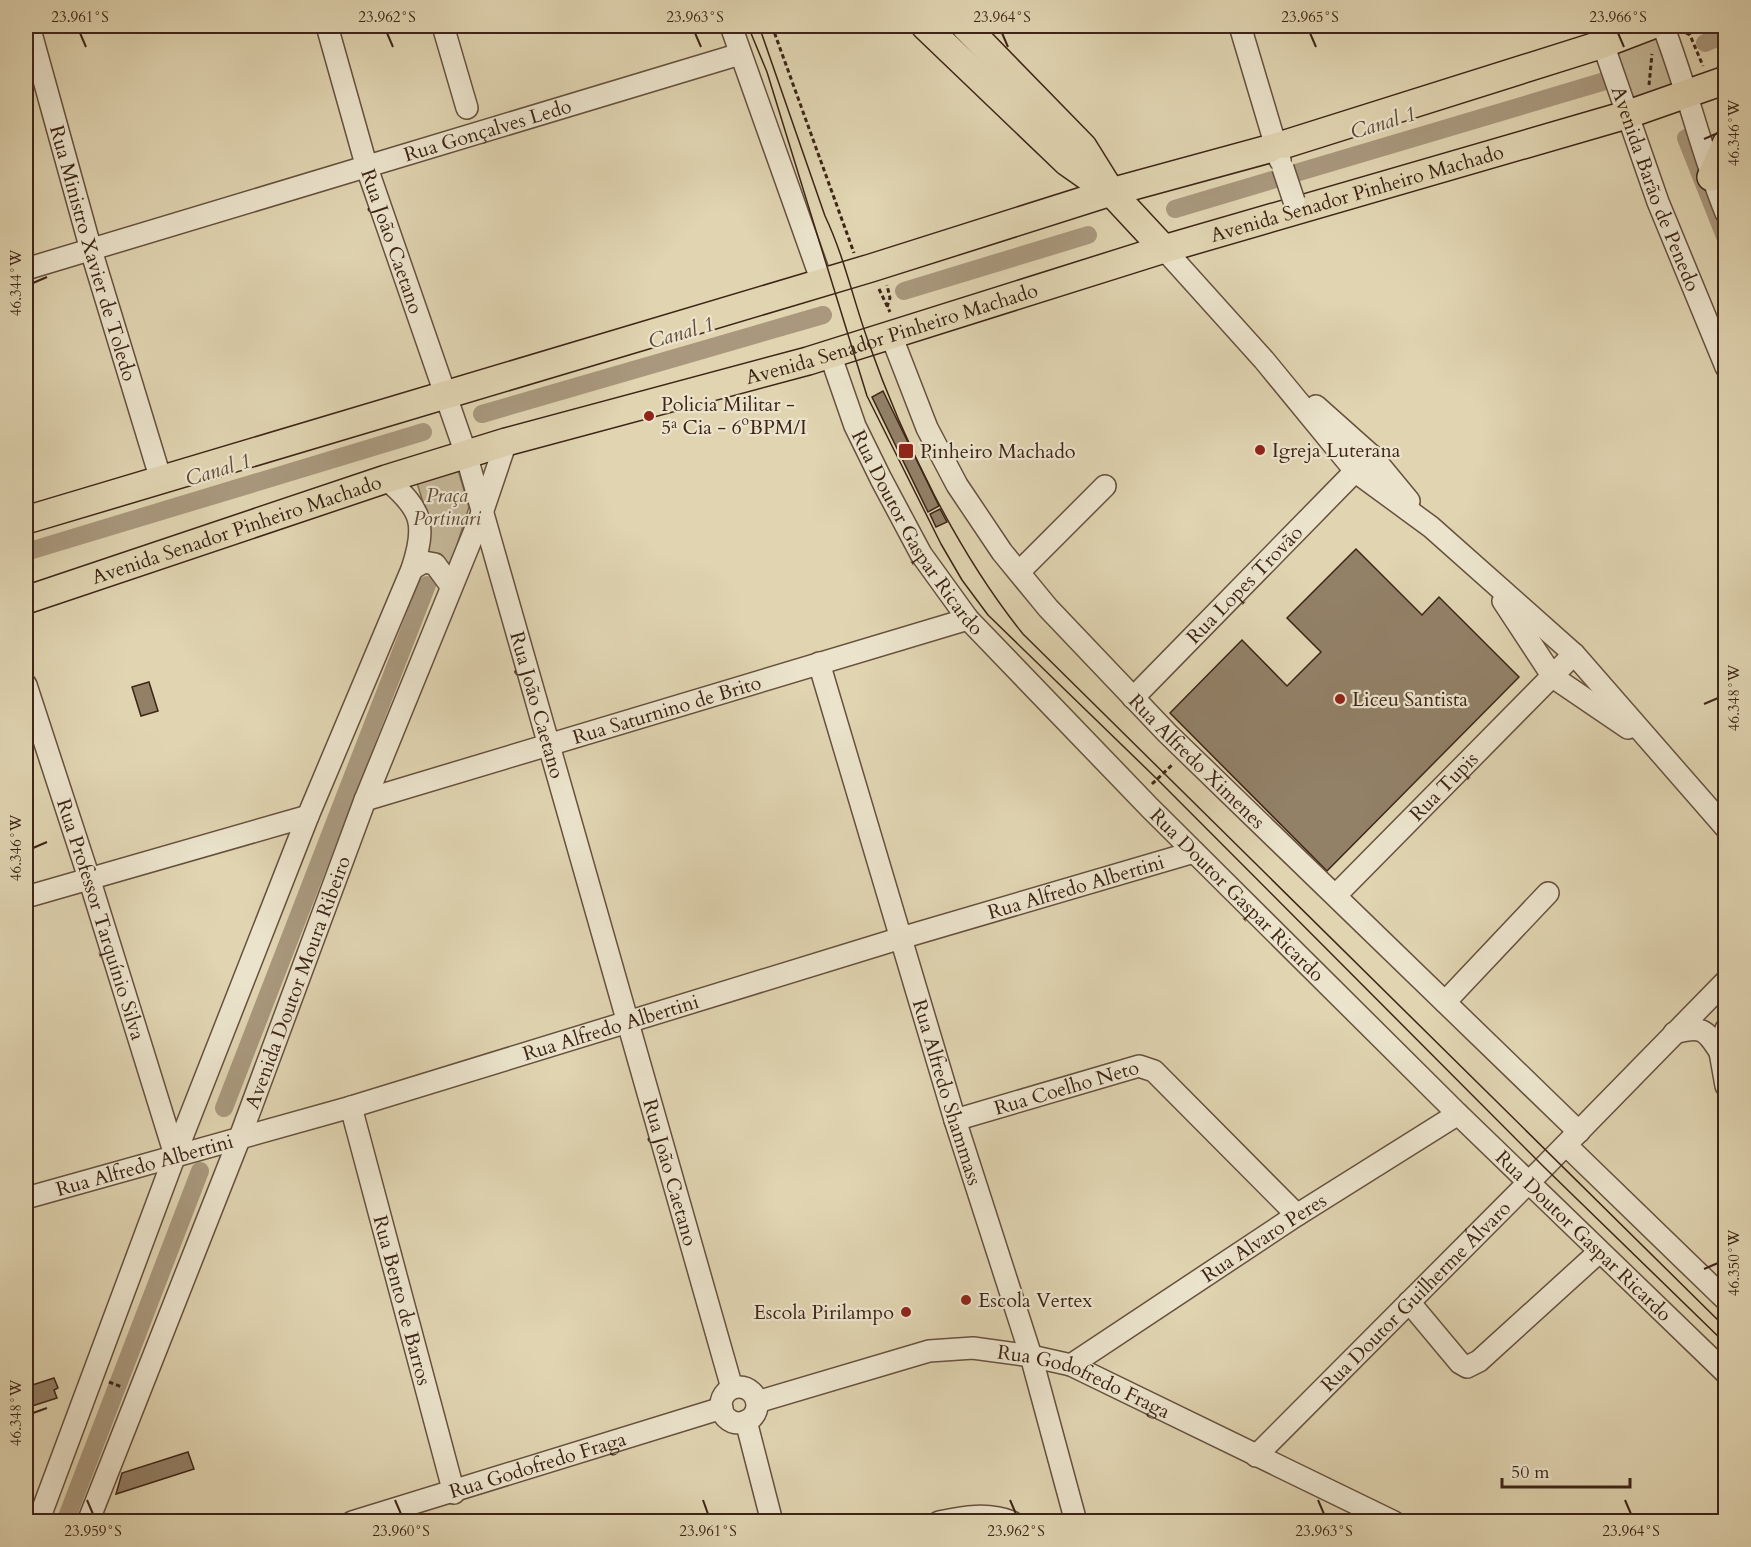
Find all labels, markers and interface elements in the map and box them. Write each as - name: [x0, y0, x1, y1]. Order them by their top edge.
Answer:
- text: 23.961°S: [51, 7, 109, 27]
- text: 23.962°S: [358, 7, 416, 27]
- text: 23.963°S: [666, 7, 724, 27]
- text: 23.964°S: [973, 7, 1031, 27]
- text: 23.965°S: [1281, 7, 1339, 27]
- text: 23.966°S: [1589, 7, 1647, 27]
- street label: Avenida Barão de Penedo: [1605, 82, 1707, 295]
- street label: Rua Gonçalves Ledo: [400, 92, 575, 168]
- water label: Canal 1: [1347, 99, 1419, 147]
- text: 46.346°W: [1724, 99, 1744, 166]
- street label: Rua Ministro Xavier de Toledo: [44, 122, 144, 384]
- street label: Avenida Senador Pinheiro Machado: [1207, 138, 1507, 248]
- street label: Rua João Caetano: [355, 165, 430, 317]
- text: 46.344°W: [6, 249, 26, 316]
- street label: Avenida Senador Pinheiro Machado: [743, 276, 1041, 391]
- water label: Canal 1: [645, 310, 717, 356]
- place label: Policia Militar - 5ª Cia - 6ºBPM/I: [661, 391, 807, 441]
- marker: Policia Militar - 5ª Cia - 6ºBPM/I: [642, 409, 656, 423]
- street label: Rua Doutor Gaspar Ricardo: [845, 425, 990, 641]
- place label: Igreja Luterana: [1272, 437, 1401, 464]
- place label: Pinheiro Machado: [920, 438, 1076, 465]
- marker: Pinheiro Machado: [897, 442, 915, 460]
- marker: Igreja Luterana: [1253, 443, 1267, 457]
- water label: Canal 1: [182, 446, 254, 494]
- street label: Avenida Senador Pinheiro Machado: [88, 468, 385, 591]
- park label: Praça Portinari: [413, 482, 482, 532]
- street label: Rua Lopes Trovão: [1180, 519, 1309, 650]
- street label: Rua João Caetano: [504, 628, 571, 782]
- text: 46.348°W: [1724, 664, 1744, 731]
- street label: Rua Saturnino de Brito: [569, 668, 764, 750]
- place label: Liceu Santista: [1352, 686, 1468, 713]
- street label: Rua Alfredo Ximenes: [1123, 688, 1271, 835]
- marker: Liceu Santista: [1333, 692, 1347, 706]
- street label: Rua Tupis: [1403, 746, 1484, 827]
- street label: Rua Professor Tarquínio Silva: [50, 795, 152, 1043]
- street label: Rua Doutor Gaspar Ricardo: [1144, 802, 1331, 988]
- text: 46.346°W: [6, 814, 26, 881]
- street label: Rua Alfredo Albertini: [984, 848, 1168, 925]
- street label: Avenida Doutor Moura Ribeiro: [238, 852, 357, 1113]
- street label: Rua Alfredo Albertini: [519, 987, 702, 1067]
- street label: Rua Alfredo Shammass: [906, 996, 989, 1189]
- street label: Rua Coelho Neto: [991, 1053, 1142, 1121]
- street label: Rua João Caetano: [637, 1096, 704, 1249]
- street label: Rua Alfredo Albertini: [53, 1127, 237, 1202]
- street label: Rua Doutor Gaspar Ricardo: [1490, 1144, 1678, 1327]
- street label: Rua Alvaro Peres: [1196, 1187, 1331, 1288]
- street label: Rua Doutor Guilherme Álvaro: [1314, 1194, 1517, 1397]
- street label: Rua Bento de Barros: [367, 1212, 438, 1388]
- text: 46.350°W: [1724, 1229, 1744, 1296]
- place label: Escola Vertex: [978, 1287, 1093, 1314]
- marker: Escola Vertex: [959, 1293, 973, 1307]
- place label: Escola Pirilampo: [753, 1299, 894, 1326]
- marker: Escola Pirilampo: [899, 1305, 913, 1319]
- street label: Rua Godofredo Fraga: [996, 1338, 1175, 1425]
- text: 46.348°W: [6, 1379, 26, 1446]
- street label: Rua Godofredo Fraga: [446, 1425, 629, 1505]
- scale bar: [1502, 1451, 1630, 1489]
- text: 50 m: [1511, 1460, 1550, 1485]
- text: 23.959°S: [64, 1521, 122, 1541]
- text: 23.960°S: [372, 1521, 430, 1541]
- text: 23.961°S: [679, 1521, 737, 1541]
- text: 23.962°S: [987, 1521, 1045, 1541]
- text: 23.963°S: [1295, 1521, 1353, 1541]
- text: 23.964°S: [1602, 1521, 1660, 1541]

